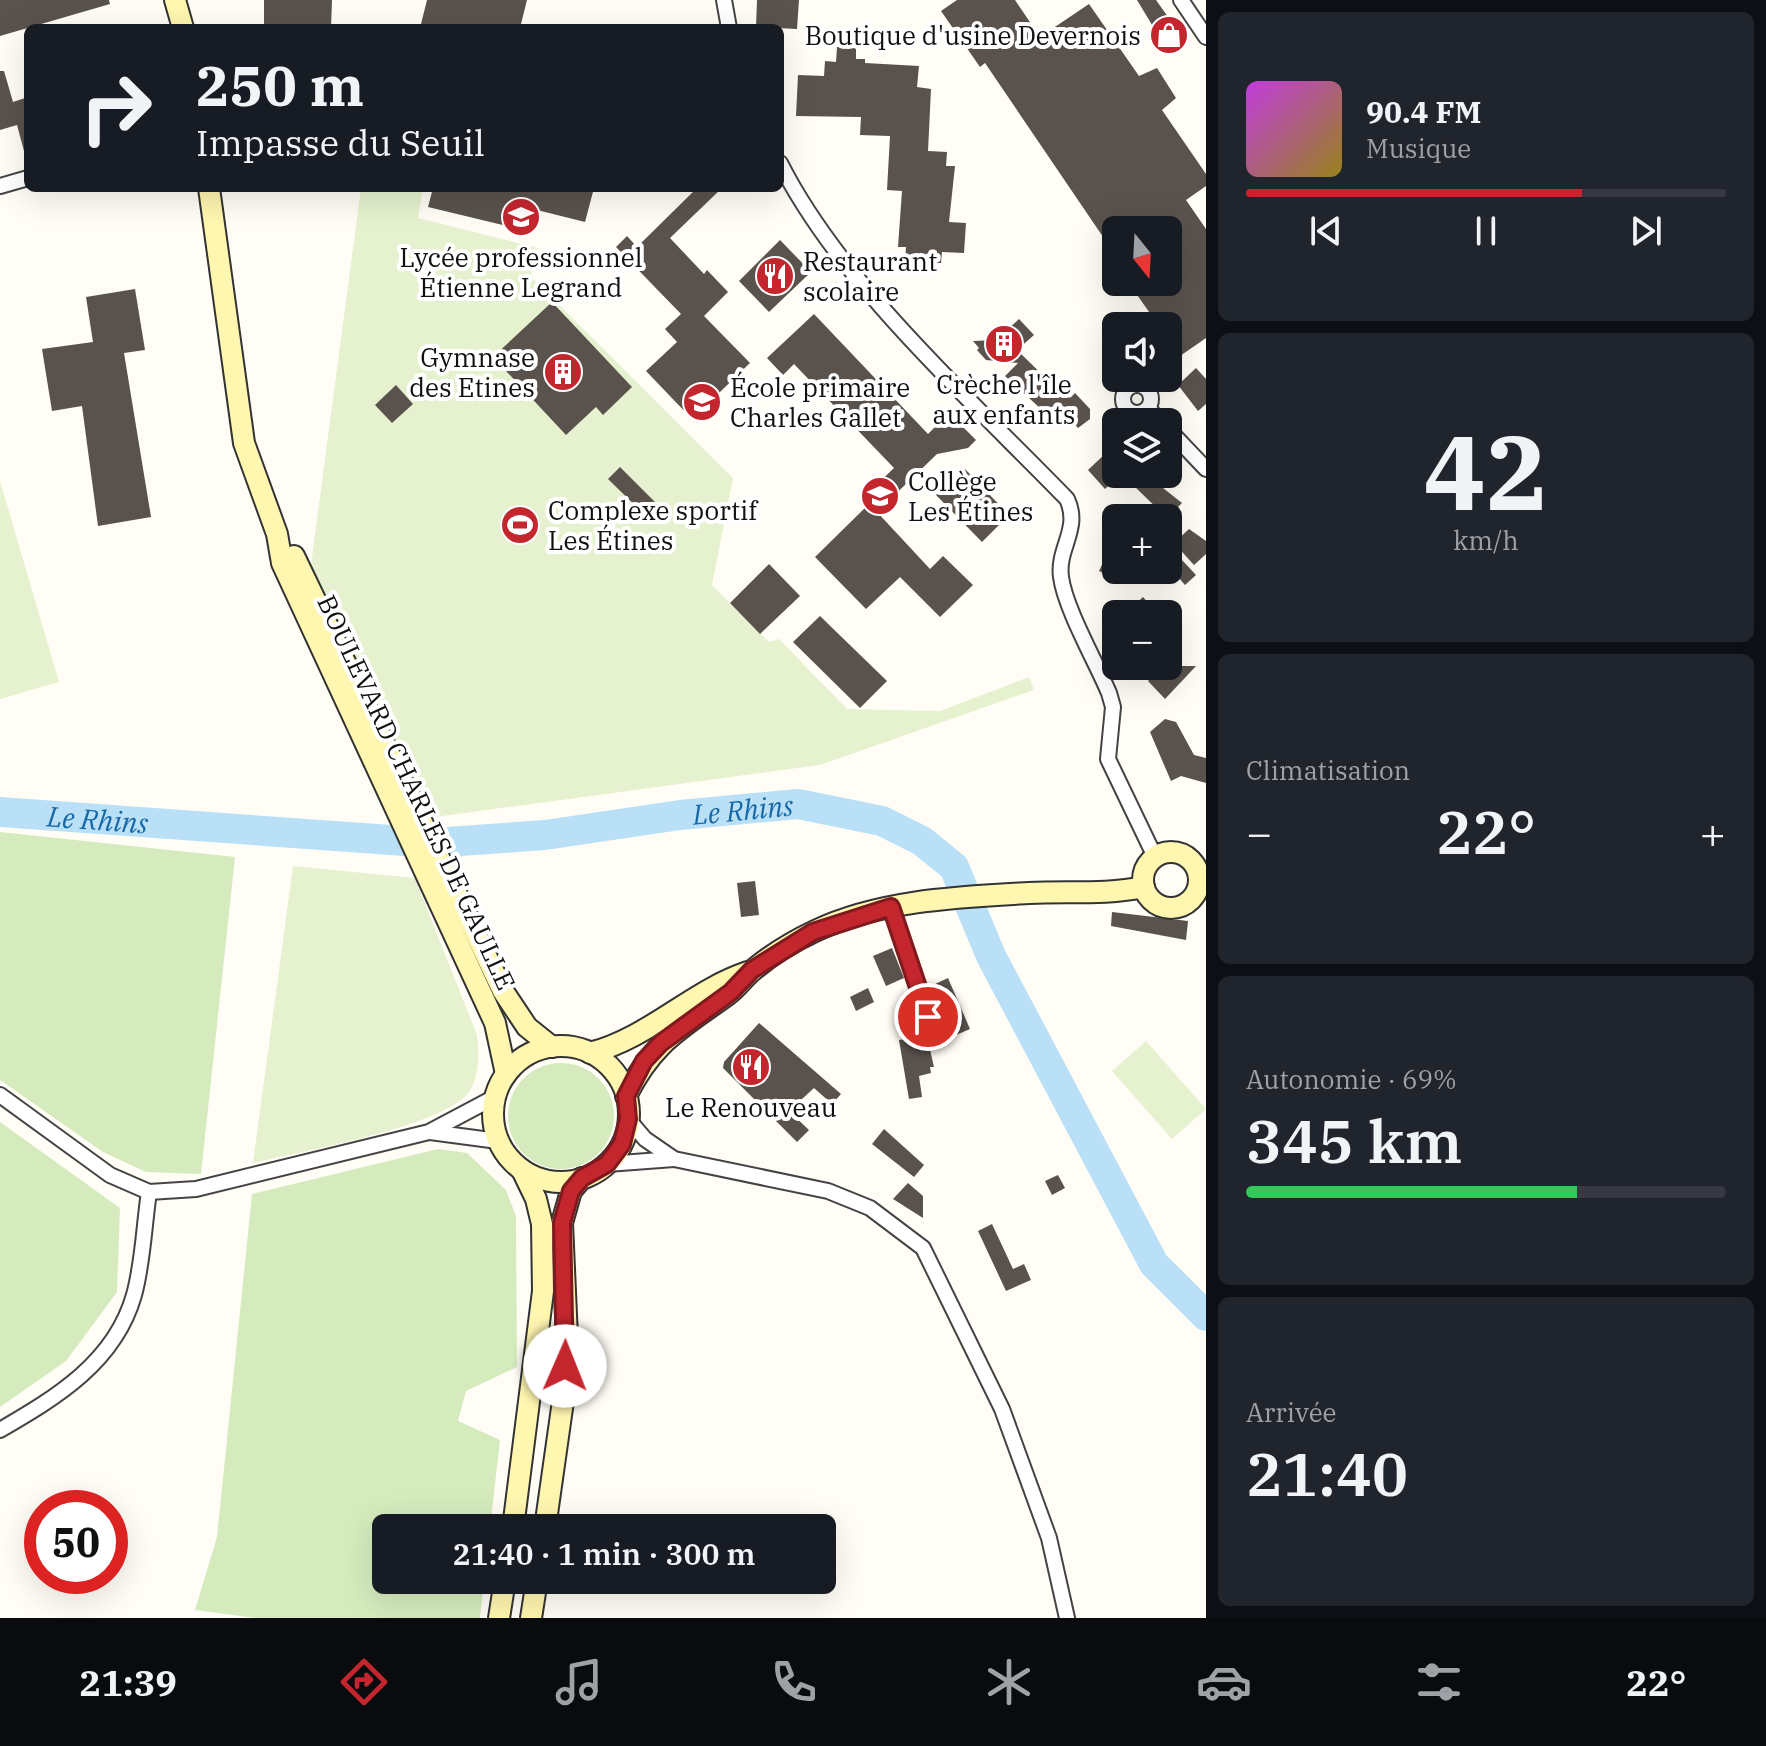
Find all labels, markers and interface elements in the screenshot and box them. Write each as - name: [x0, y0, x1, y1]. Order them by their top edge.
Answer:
- shop icon: Boutique d'usine Devernois: [1148, 14, 1190, 56]
- place label: Boutique d'usine Devernois: [805, 18, 1141, 52]
- text: 250 m: [196, 49, 364, 121]
- icon: right: [64, 56, 168, 160]
- text: 90.4 FM: [1366, 92, 1481, 131]
- text: Impasse du Seuil: [196, 119, 485, 166]
- text: Musique: [1366, 131, 1471, 165]
- school or university icon: Lycée professionnel Étienne Legrand: [500, 196, 542, 238]
- icon: previous: [1304, 209, 1348, 253]
- icon: pause: [1464, 209, 1508, 253]
- icon: next: [1624, 209, 1668, 253]
- north arrow: [1102, 216, 1182, 296]
- map controls: [1102, 216, 1182, 680]
- place label: Lycée professionnel Étienne Legrand: [399, 240, 643, 304]
- place label: Restaurant scolaire: [803, 244, 937, 308]
- restaurant icon: Restaurant scolaire: [754, 255, 796, 297]
- button: sound: [1102, 312, 1182, 392]
- building icon: Crèche l'île aux enfants: [983, 323, 1025, 365]
- place label: Gymnase des Etines: [409, 340, 535, 404]
- building icon: Gymnase des Etines: [542, 351, 584, 393]
- place label: Crèche l'île aux enfants: [933, 367, 1075, 431]
- place label: École primaire Charles Gallet: [730, 370, 910, 434]
- school or university icon: École primaire Charles Gallet: [681, 381, 723, 423]
- text: 42: [1424, 403, 1548, 539]
- button: layers: [1102, 408, 1182, 488]
- place label: Collège Les Étines: [908, 464, 1033, 528]
- school or university icon: Collège Les Étines: [859, 475, 901, 517]
- place label: Complexe sportif Les Étines: [548, 493, 759, 557]
- sports icon: Complexe sportif Les Étines: [499, 504, 541, 546]
- button: +: [1102, 504, 1182, 584]
- text: km/h: [1453, 523, 1519, 557]
- street label: BOULEVARD CHARLES DE GAULLE: [310, 589, 524, 995]
- button: −: [1102, 600, 1182, 680]
- text: Climatisation: [1246, 753, 1410, 787]
- water label: Le Rhins: [690, 786, 795, 832]
- text: 22°: [1436, 792, 1536, 871]
- water label: Le Rhins: [45, 797, 150, 841]
- text: −: [1246, 804, 1272, 861]
- text: +: [1700, 804, 1726, 861]
- pin: [894, 983, 962, 1051]
- icon: arrive: [906, 995, 950, 1039]
- restaurant icon: Le Renouveau: [730, 1046, 772, 1088]
- text: Autonomie · 69%: [1246, 1062, 1457, 1096]
- place label: Le Renouveau: [665, 1090, 837, 1124]
- text: 345 km: [1246, 1101, 1462, 1180]
- position arrow: [523, 1324, 607, 1408]
- text: Arrivée: [1246, 1395, 1337, 1429]
- text: 21:40: [1246, 1434, 1408, 1513]
- speed limit sign: 50: [24, 1490, 128, 1594]
- text: 21:40 · 1 min · 300 m: [453, 1534, 755, 1573]
- icon: directions: [336, 1654, 392, 1710]
- icon: music: [551, 1654, 607, 1710]
- icon: phone: [766, 1654, 822, 1710]
- icon: climate: [981, 1654, 1037, 1710]
- icon: car: [1196, 1654, 1252, 1710]
- icon: filters: [1411, 1654, 1467, 1710]
- text: 21:39: [80, 1659, 177, 1706]
- text: 22°: [1626, 1659, 1686, 1706]

